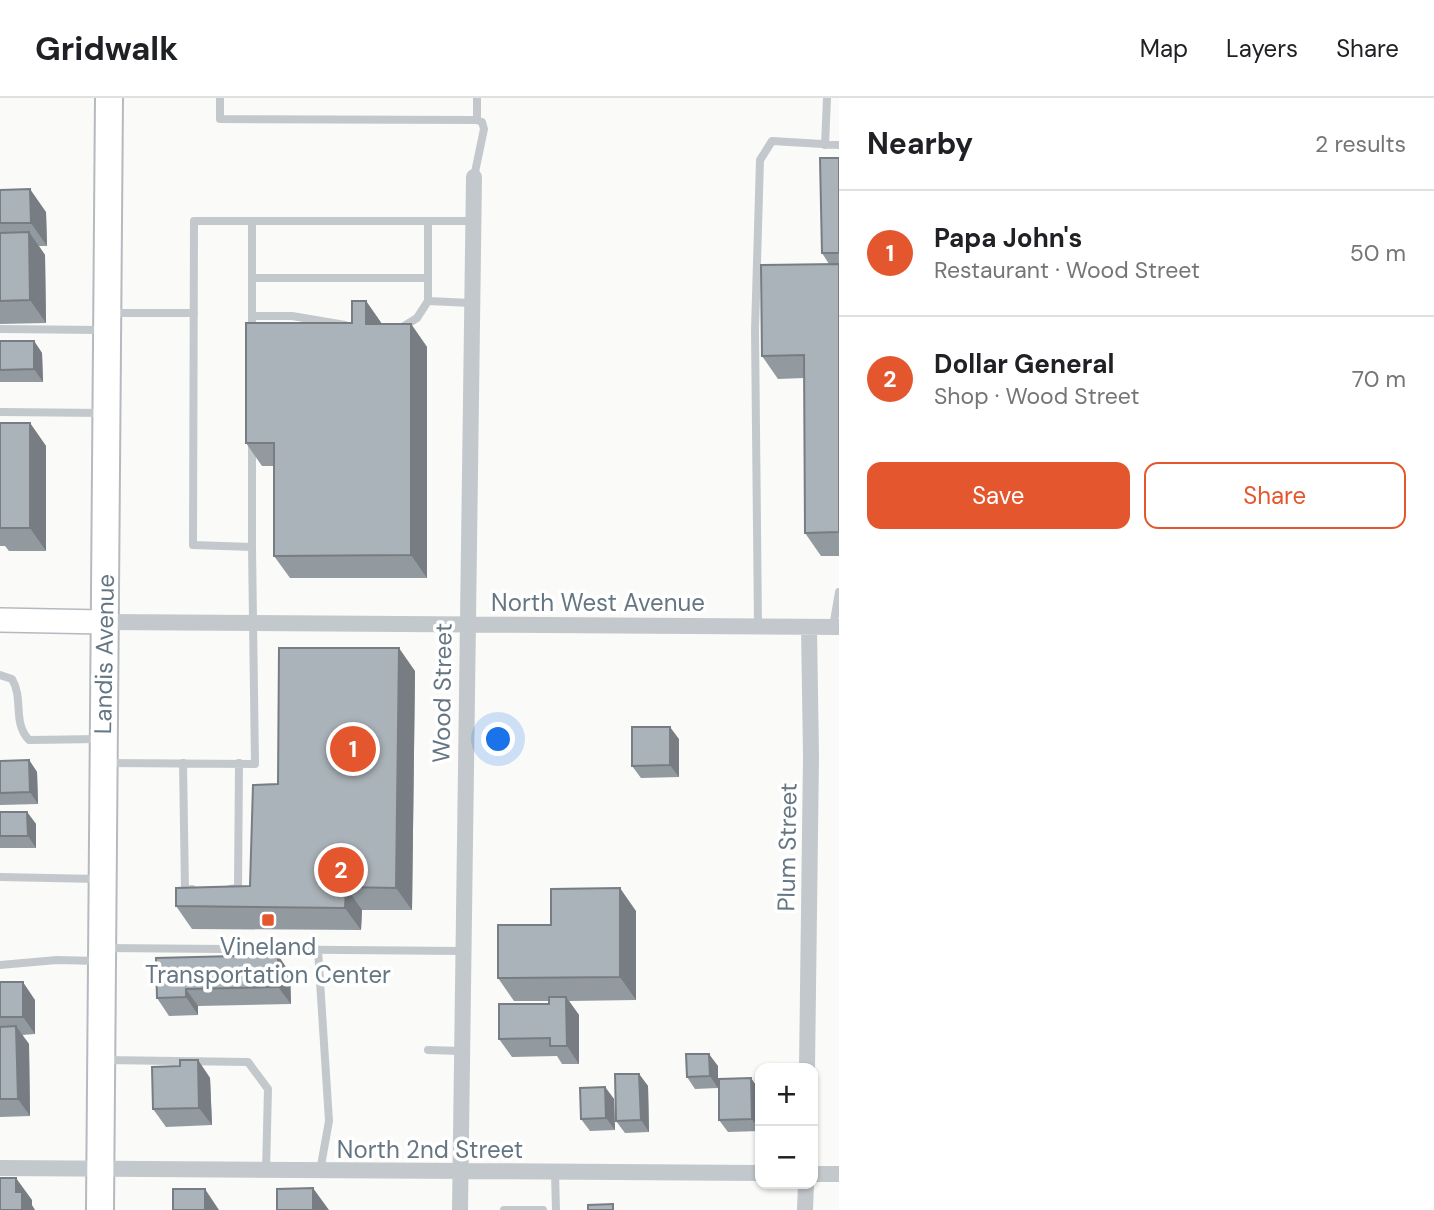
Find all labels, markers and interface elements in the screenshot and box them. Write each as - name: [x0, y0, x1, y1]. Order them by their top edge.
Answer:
- text: Gridwalk: [35, 27, 178, 70]
- text: Map: [1140, 33, 1188, 64]
- text: Layers: [1226, 33, 1298, 64]
- text: Share: [1336, 33, 1399, 64]
- text: Nearby: [867, 124, 973, 163]
- text: 2 results: [1315, 129, 1406, 159]
- text: Papa John's: [934, 221, 1082, 255]
- text: 1: [886, 238, 894, 268]
- text: 50 m: [1350, 238, 1406, 268]
- text: Restaurant · Wood Street: [934, 255, 1200, 285]
- text: Dollar General: [934, 347, 1115, 381]
- text: 2: [883, 364, 897, 394]
- text: 70 m: [1352, 364, 1406, 394]
- text: Shop · Wood Street: [934, 381, 1139, 411]
- button: Save: [867, 462, 1130, 529]
- button: Share: [1144, 462, 1406, 529]
- street label: Landis Avenue: [87, 574, 121, 734]
- street label: North West Avenue: [491, 587, 705, 618]
- street label: Wood Street: [425, 623, 459, 763]
- your location: [481, 722, 515, 756]
- pin: 1: [330, 723, 376, 775]
- street label: Plum Street: [770, 782, 804, 912]
- pin: 2: [318, 844, 364, 896]
- marker: Vineland Transportation Center: [260, 912, 276, 928]
- place label: Vineland Transportation Center: [145, 931, 391, 990]
- map controls: [755, 1063, 818, 1189]
- button: +: [755, 1063, 818, 1126]
- button: −: [755, 1126, 818, 1189]
- street label: North 2nd Street: [337, 1134, 523, 1165]

